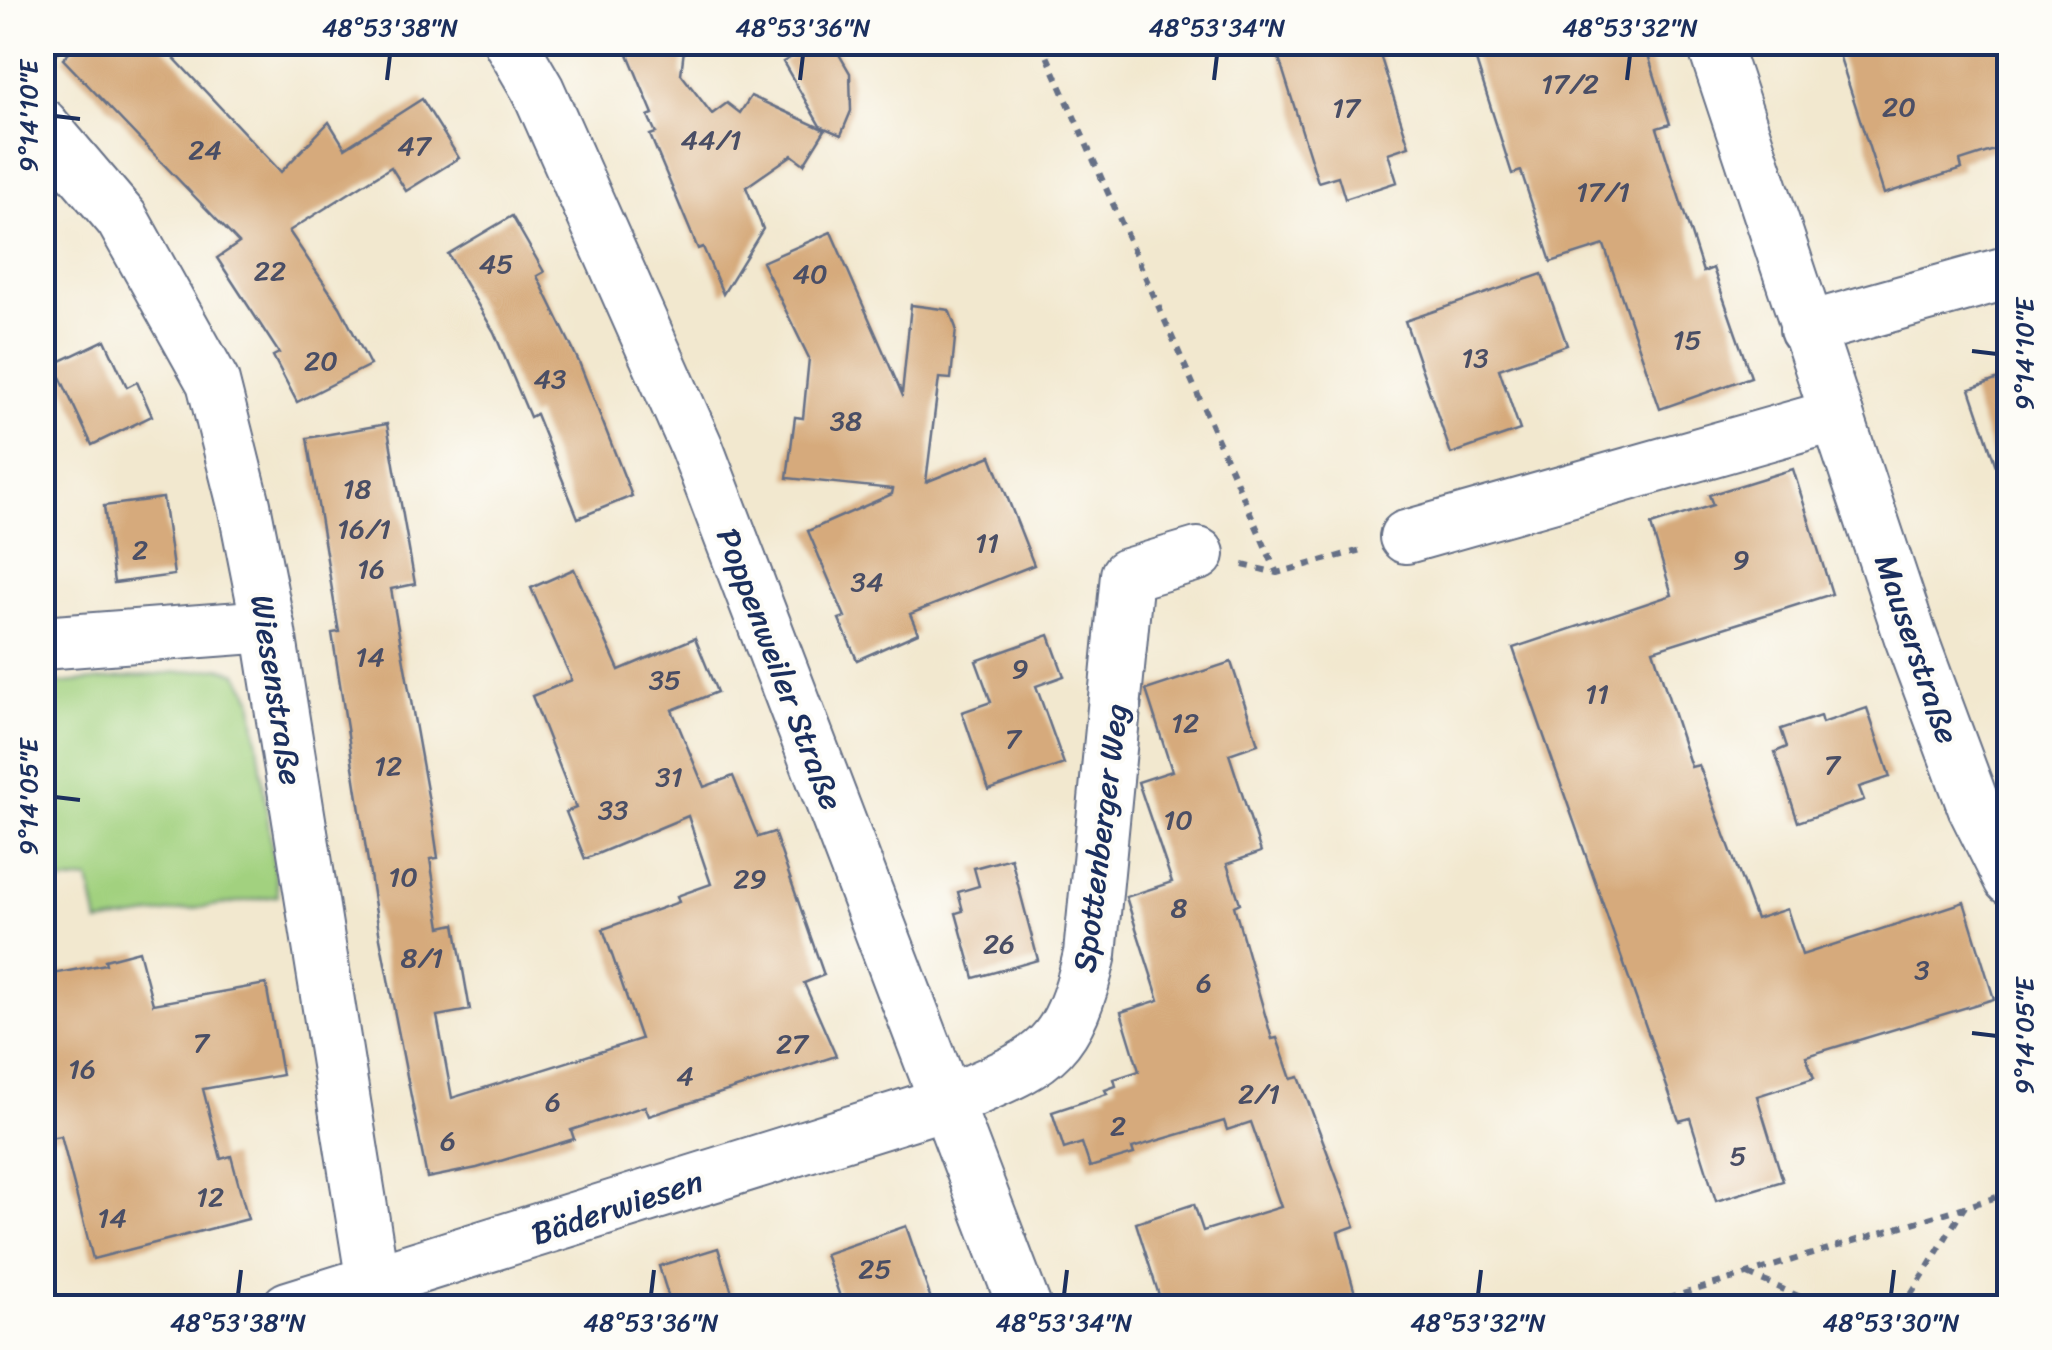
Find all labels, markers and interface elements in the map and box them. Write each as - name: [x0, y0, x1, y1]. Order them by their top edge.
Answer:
- text: 48°53'38"N: [322, 5, 459, 50]
- text: 48°53'36"N: [735, 5, 871, 50]
- text: 48°53'34"N: [1149, 5, 1286, 50]
- text: 48°53'32"N: [1562, 5, 1698, 50]
- text: 9°14'10"E: [6, 58, 51, 172]
- house number: 17/2: [1541, 59, 1599, 108]
- house number: 20: [1882, 82, 1916, 131]
- house number: 17: [1332, 83, 1362, 132]
- house number: 44/1: [681, 115, 741, 164]
- house number: 47: [397, 121, 433, 170]
- house number: 24: [188, 125, 222, 174]
- house number: 17/1: [1576, 167, 1630, 216]
- house number: 45: [479, 239, 513, 288]
- house number: 22: [254, 246, 286, 295]
- house number: 40: [792, 249, 828, 298]
- text: 9°14'10"E: [2002, 296, 2047, 410]
- house number: 15: [1672, 315, 1702, 364]
- house number: 13: [1461, 333, 1489, 382]
- house number: 20: [304, 336, 338, 385]
- house number: 43: [534, 354, 566, 403]
- house number: 38: [830, 396, 862, 445]
- house number: 18: [343, 464, 372, 513]
- house number: 16/1: [337, 504, 391, 553]
- house number: 11: [975, 518, 999, 567]
- street label: Poppenweiler Straße: [699, 520, 860, 819]
- house number: 2: [132, 525, 148, 574]
- house number: 9: [1732, 535, 1750, 584]
- house number: 16: [357, 544, 385, 593]
- street label: Mauserstraße: [1857, 547, 1976, 752]
- house number: 34: [851, 557, 883, 606]
- street label: Wiesenstraße: [233, 591, 320, 789]
- house number: 14: [355, 632, 385, 681]
- house number: 9: [1011, 644, 1029, 693]
- house number: 35: [649, 655, 681, 704]
- house number: 11: [1585, 669, 1609, 718]
- house number: 12: [1171, 698, 1199, 747]
- street label: Spottenberger Weg: [1056, 700, 1145, 976]
- house number: 7: [1005, 714, 1023, 763]
- text: 9°14'05"E: [6, 736, 51, 856]
- house number: 7: [1824, 740, 1842, 789]
- house number: 12: [374, 741, 402, 790]
- house number: 31: [655, 752, 683, 801]
- house number: 33: [598, 785, 628, 834]
- house number: 10: [1163, 795, 1193, 844]
- house number: 10: [388, 852, 418, 901]
- house number: 29: [733, 854, 767, 903]
- house number: 8: [1171, 883, 1188, 932]
- house number: 26: [983, 919, 1015, 968]
- house number: 8/1: [401, 933, 443, 982]
- house number: 3: [1914, 945, 1930, 994]
- house number: 6: [1196, 958, 1212, 1007]
- text: 9°14'05"E: [2002, 975, 2047, 1095]
- house number: 7: [193, 1018, 211, 1067]
- house number: 27: [776, 1019, 810, 1068]
- house number: 16: [68, 1044, 96, 1093]
- house number: 4: [676, 1051, 694, 1100]
- house number: 2/1: [1238, 1069, 1280, 1118]
- house number: 6: [545, 1077, 561, 1126]
- house number: 2: [1110, 1101, 1126, 1150]
- house number: 6: [440, 1116, 456, 1165]
- house number: 5: [1729, 1131, 1747, 1180]
- street label: Bäderwiesen: [524, 1153, 710, 1262]
- house number: 12: [196, 1172, 224, 1221]
- house number: 14: [97, 1193, 127, 1242]
- house number: 25: [858, 1244, 892, 1293]
- text: 48°53'38"N: [170, 1300, 307, 1345]
- text: 48°53'36"N: [583, 1300, 719, 1345]
- text: 48°53'34"N: [996, 1300, 1133, 1345]
- text: 48°53'32"N: [1410, 1300, 1546, 1345]
- text: 48°53'30"N: [1823, 1300, 1960, 1345]

